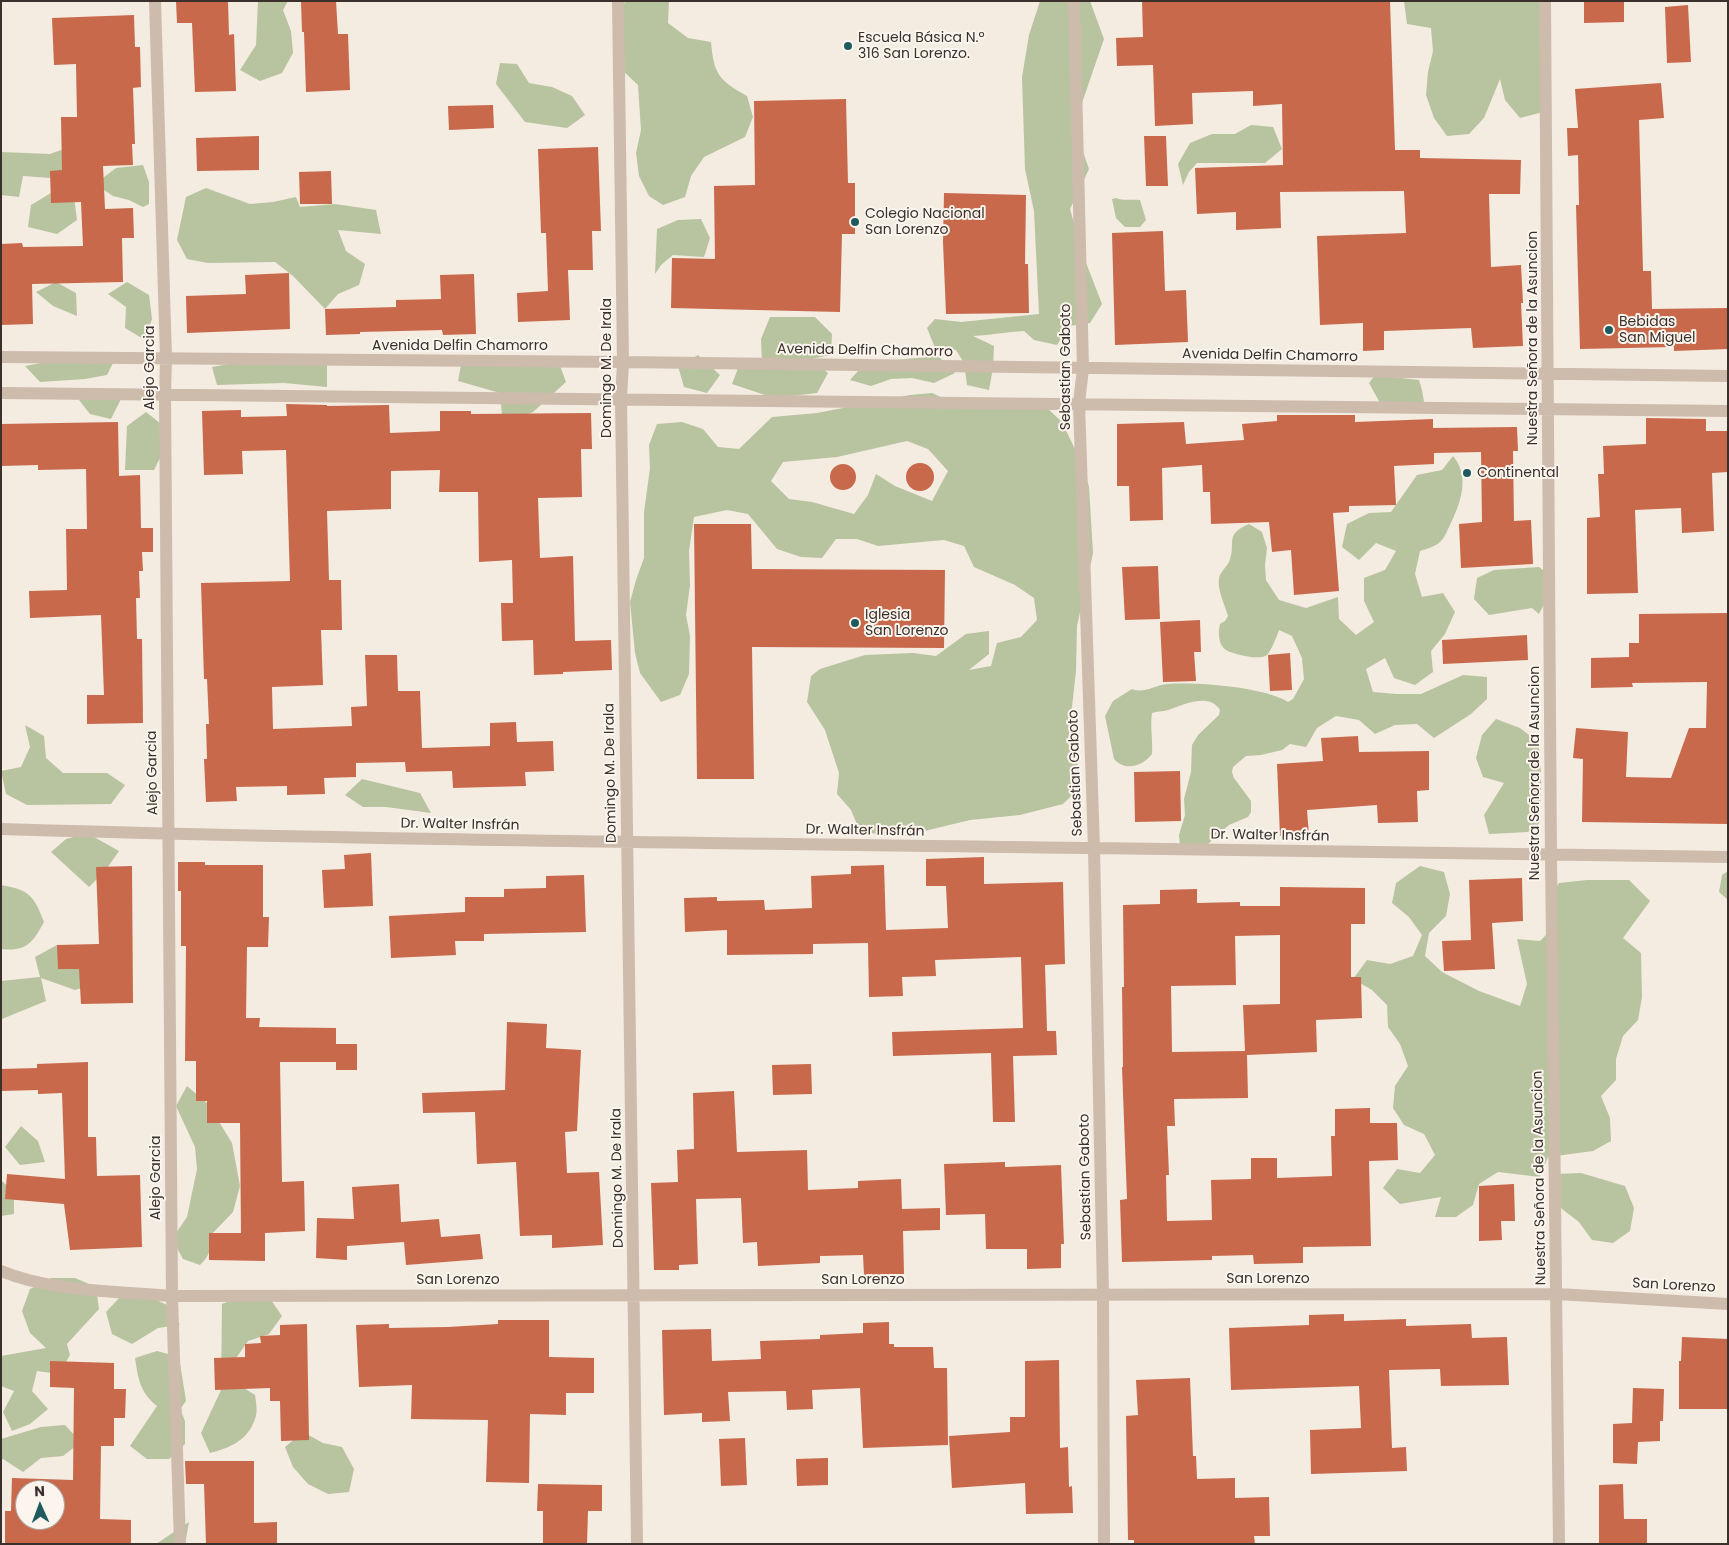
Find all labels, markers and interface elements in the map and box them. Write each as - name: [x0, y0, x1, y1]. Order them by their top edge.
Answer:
- place label: Escuela Básica N.º 316 San Lorenzo.: [858, 30, 985, 62]
- marker: Escuela Básica N.º 316 San Lorenzo.: [842, 40, 854, 52]
- place label: Colegio Nacional San Lorenzo: [865, 206, 985, 238]
- marker: Colegio Nacional San Lorenzo: [849, 216, 861, 228]
- street label: Nuestra Señora de la Asuncion: [1525, 231, 1541, 445]
- street label: Domingo M. De Irala: [599, 298, 615, 438]
- street label: Sebastian Gaboto: [1058, 304, 1074, 430]
- place label: Bebidas San Miguel: [1619, 314, 1695, 347]
- marker: Bebidas San Miguel: [1603, 324, 1615, 336]
- street label: Alejo Garcia: [142, 326, 158, 410]
- street label: Avenida Delfin Chamorro: [372, 338, 548, 354]
- street label: Avenida Delfin Chamorro: [777, 341, 953, 361]
- street label: Avenida Delfin Chamorro: [1182, 346, 1358, 366]
- place label: Continental: [1477, 465, 1559, 481]
- marker: Continental: [1461, 467, 1473, 479]
- place label: Iglesia San Lorenzo: [865, 607, 949, 640]
- marker: Iglesia San Lorenzo: [849, 617, 861, 629]
- street label: Nuestra Señora de la Asuncion: [1527, 666, 1543, 880]
- street label: Domingo M. De Irala: [601, 703, 621, 843]
- street label: Sebastian Gaboto: [1065, 709, 1087, 837]
- street label: Alejo Garcia: [144, 731, 162, 815]
- street label: Dr. Walter Insfrán: [400, 816, 520, 834]
- street label: Dr. Walter Insfrán: [805, 822, 925, 840]
- street label: Dr. Walter Insfrán: [1210, 827, 1330, 845]
- street label: Nuestra Señora de la Asuncion: [1530, 1071, 1550, 1285]
- street label: Domingo M. De Irala: [608, 1108, 628, 1248]
- street label: Sebastian Gaboto: [1076, 1114, 1096, 1240]
- street label: Alejo Garcia: [148, 1136, 164, 1220]
- street label: San Lorenzo: [1226, 1271, 1310, 1287]
- street label: San Lorenzo: [416, 1272, 500, 1288]
- street label: San Lorenzo: [821, 1272, 905, 1288]
- street label: San Lorenzo: [1632, 1275, 1716, 1297]
- north arrow: [15, 1480, 65, 1530]
- text: N: [34, 1481, 45, 1501]

